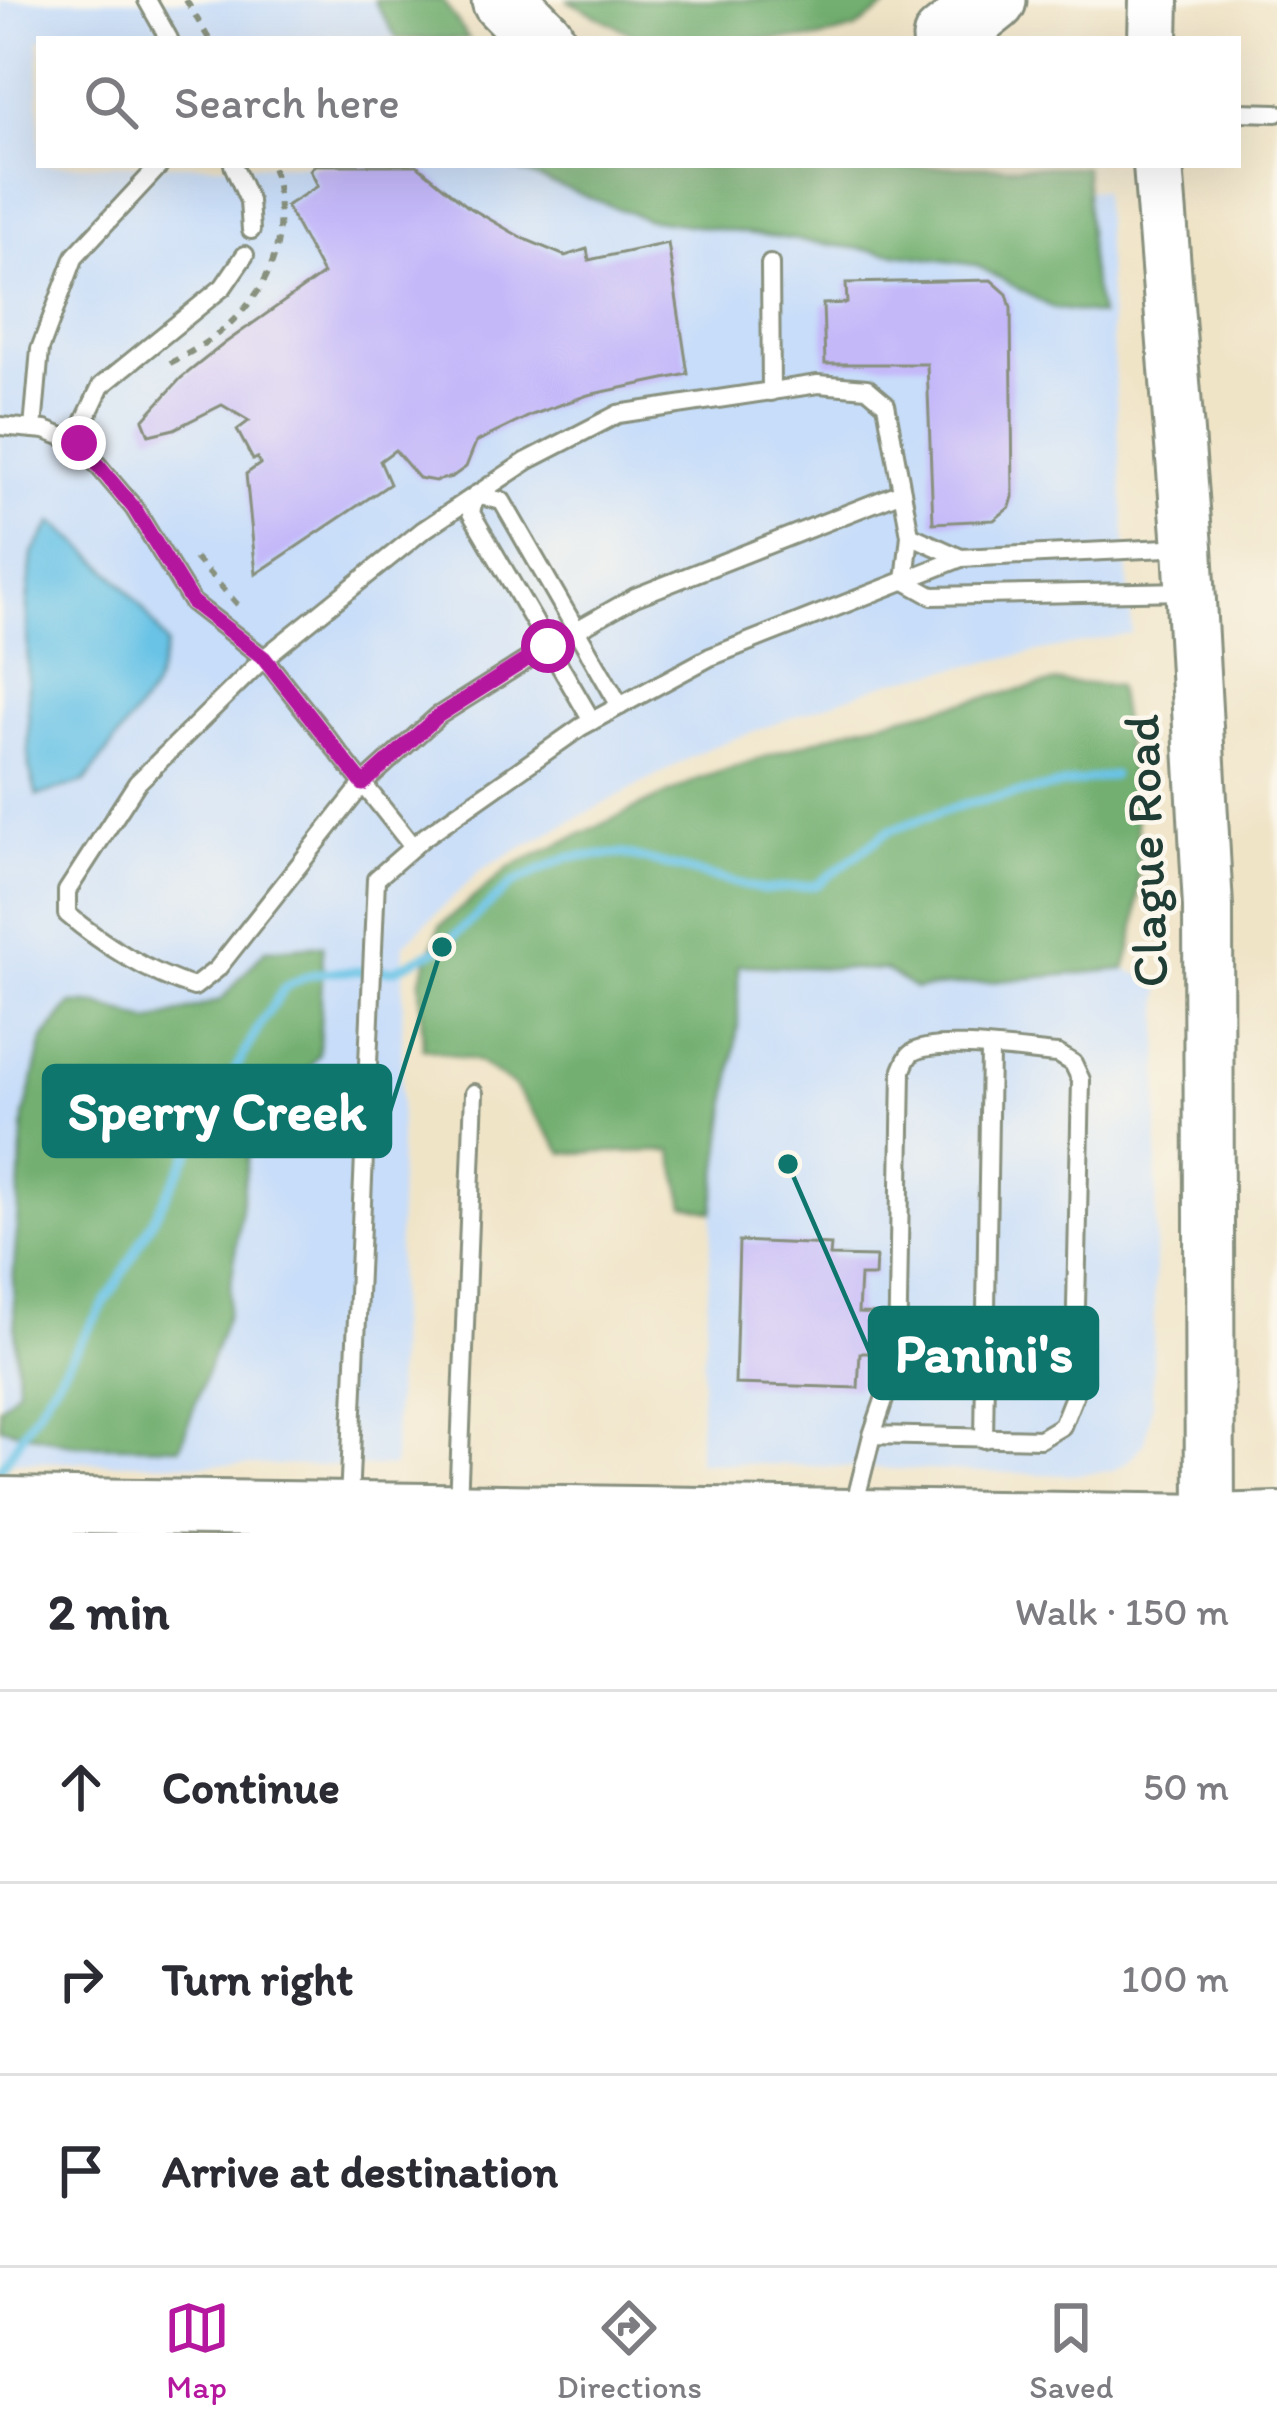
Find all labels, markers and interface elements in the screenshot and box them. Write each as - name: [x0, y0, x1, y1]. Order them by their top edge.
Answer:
- search box: [36, 36, 1241, 168]
- icon: search: [78, 69, 144, 135]
- text: Search here: [174, 75, 400, 129]
- route end: [52, 416, 106, 470]
- route start: [521, 619, 575, 673]
- street label: Clague Road: [1110, 713, 1181, 989]
- callout: Sperry Creek: [44, 1066, 390, 1156]
- text: Sperry Creek: [68, 1079, 367, 1144]
- callout: Panini's: [870, 1308, 1097, 1398]
- text: Panini's: [895, 1321, 1073, 1386]
- text: 2 min: [48, 1581, 169, 1642]
- text: Walk · 150 m: [1015, 1588, 1229, 1635]
- icon: ahead: [48, 1754, 114, 1820]
- text: Continue: [162, 1760, 340, 1814]
- text: 50 m: [1143, 1763, 1229, 1810]
- icon: right: [48, 1946, 114, 2012]
- text: Turn right: [162, 1952, 353, 2006]
- text: 100 m: [1121, 1955, 1229, 2002]
- icon: arrive: [48, 2138, 114, 2204]
- text: Arrive at destination: [162, 2144, 558, 2198]
- tab: Map: [164, 2295, 230, 2406]
- tab: Directions: [557, 2295, 702, 2406]
- tab: Saved: [1029, 2295, 1113, 2406]

